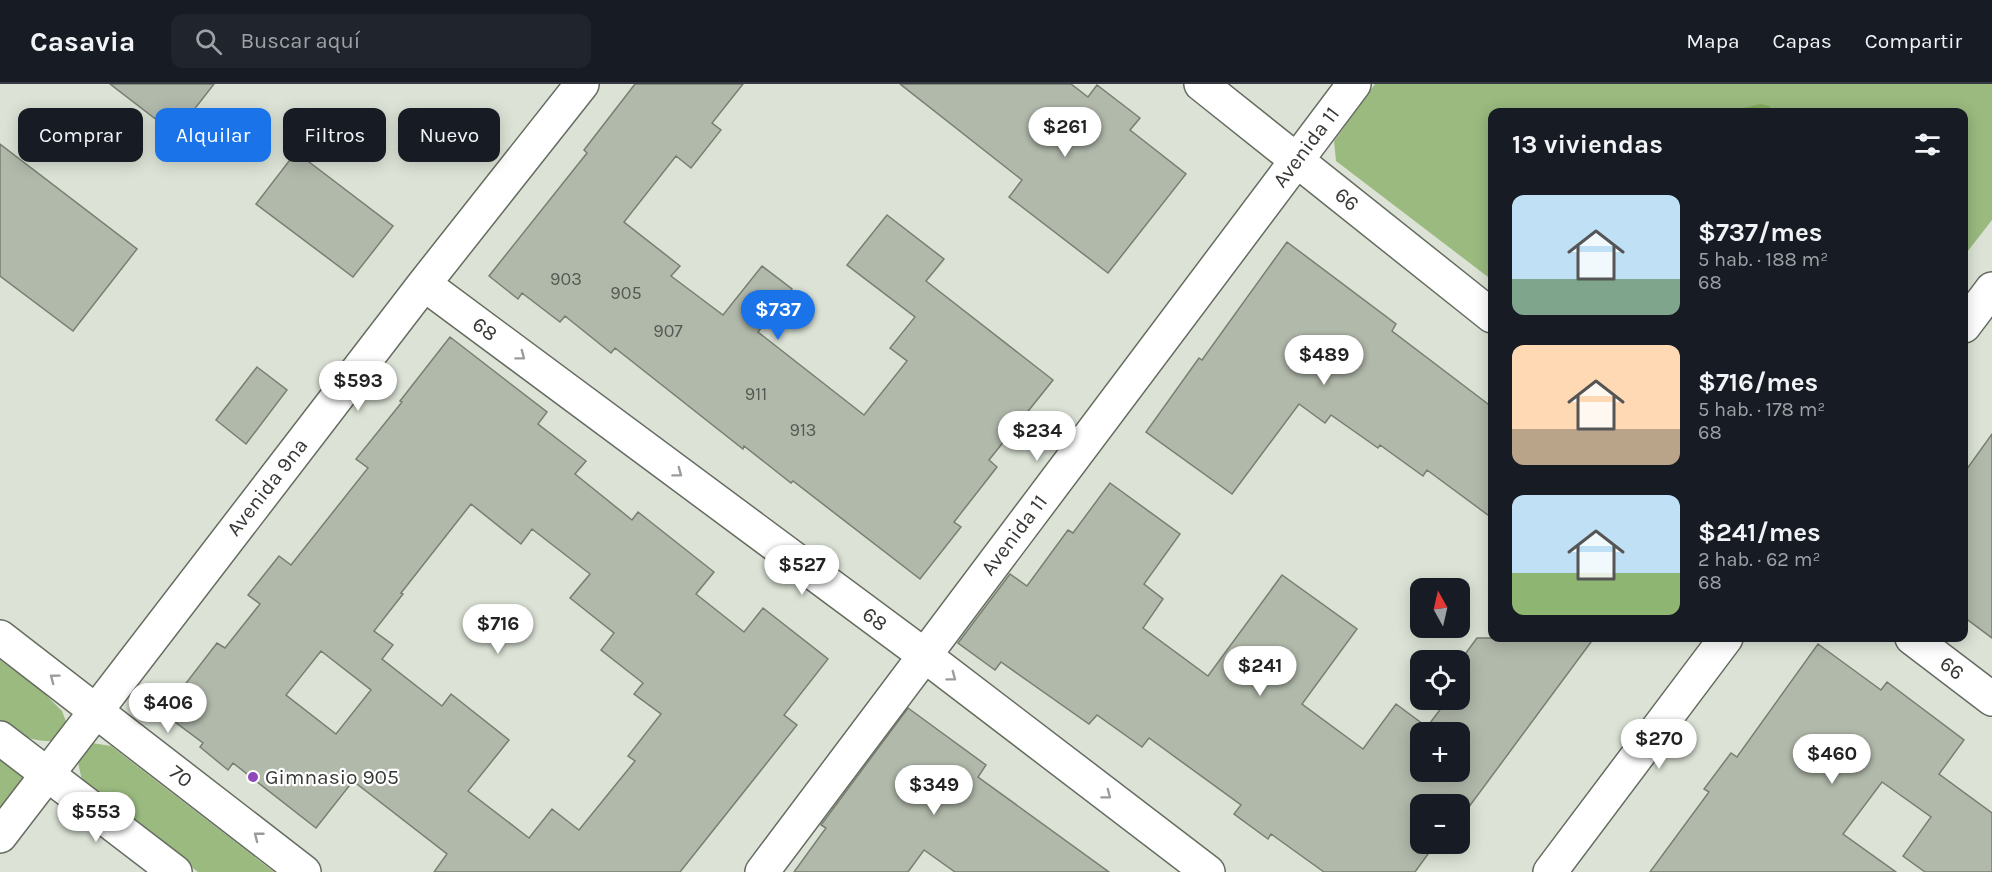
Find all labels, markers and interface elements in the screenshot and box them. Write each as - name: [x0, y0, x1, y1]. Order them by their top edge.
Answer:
- search box: [171, 14, 591, 68]
- text: Casavia: [30, 25, 135, 58]
- icon: search: [192, 25, 225, 58]
- text: Buscar aquí: [240, 28, 360, 54]
- text: Mapa: [1686, 29, 1740, 53]
- text: Capas: [1773, 29, 1832, 53]
- text: Compartir: [1865, 29, 1962, 53]
- street label: Avenida 11: [1268, 102, 1344, 192]
- pin: $261: [1029, 107, 1101, 158]
- chip: Comprar: [18, 108, 143, 162]
- chip: Alquilar: [155, 108, 271, 162]
- chip: Filtros: [283, 108, 386, 162]
- chip: Nuevo: [398, 108, 500, 162]
- text: $261: [1042, 115, 1088, 138]
- icon: filters: [1911, 128, 1944, 161]
- text: 13 viviendas: [1512, 129, 1663, 160]
- street label: 66: [1330, 182, 1364, 216]
- text: $737/mes: [1698, 217, 1822, 248]
- icon: home: [1560, 219, 1632, 291]
- text: 5 hab. · 188 m²: [1698, 248, 1828, 271]
- house number: 903: [550, 268, 582, 290]
- text: 68: [1698, 271, 1722, 294]
- house number: 905: [610, 282, 642, 304]
- pin: $737: [742, 290, 814, 341]
- text: $737: [755, 298, 801, 321]
- street label: 68: [468, 312, 502, 346]
- house number: 907: [653, 320, 683, 342]
- pin: $489: [1288, 335, 1360, 386]
- text: $489: [1299, 343, 1349, 366]
- one-way arrow: [515, 349, 526, 360]
- pin: $593: [322, 361, 394, 412]
- text: $716/mes: [1698, 367, 1818, 398]
- text: $593: [333, 369, 383, 392]
- icon: home: [1560, 369, 1632, 441]
- house number: 911: [745, 383, 767, 405]
- text: 5 hab. · 178 m²: [1698, 398, 1825, 421]
- pin: $234: [1001, 411, 1073, 462]
- house number: 913: [789, 419, 817, 441]
- text: $234: [1012, 419, 1062, 442]
- text: 68: [1698, 421, 1722, 444]
- street label: Avenida 9na: [221, 433, 313, 541]
- one-way arrow: [671, 465, 682, 476]
- street label: Avenida 11: [976, 490, 1052, 580]
- text: $241/mes: [1698, 517, 1821, 548]
- icon: home: [1560, 519, 1632, 591]
- pin: $527: [766, 545, 838, 596]
- text: 2 hab. · 62 m²: [1698, 548, 1820, 571]
- text: $527: [778, 553, 826, 576]
- text: 68: [1698, 571, 1722, 594]
- north arrow: [1410, 578, 1470, 638]
- map controls: [1410, 578, 1470, 854]
- street label: 68: [858, 602, 892, 636]
- pin: $716: [462, 604, 534, 655]
- text: $716: [477, 612, 520, 635]
- pin: $241: [1224, 646, 1296, 697]
- button: locate: [1410, 650, 1470, 710]
- street label: 66: [1935, 651, 1969, 685]
- text: $241: [1238, 654, 1282, 677]
- one-way arrow: [946, 669, 957, 680]
- one-way arrow: [50, 675, 61, 686]
- pin: $406: [132, 683, 204, 734]
- text: $406: [143, 691, 193, 714]
- pin: $270: [1623, 719, 1695, 770]
- button: +: [1410, 722, 1470, 782]
- text: $270: [1635, 727, 1683, 750]
- pin: $460: [1796, 734, 1868, 785]
- text: $460: [1807, 742, 1857, 765]
- street label: 70: [165, 760, 197, 792]
- place label: Gimnasio 905: [265, 765, 399, 789]
- pin: $349: [898, 765, 970, 816]
- marker: Gimnasio 905: [246, 770, 260, 784]
- text: $349: [909, 773, 959, 796]
- one-way arrow: [1101, 788, 1112, 799]
- pin: $553: [60, 792, 132, 843]
- button: −: [1410, 794, 1470, 854]
- text: $553: [71, 800, 121, 823]
- one-way arrow: [254, 833, 265, 844]

